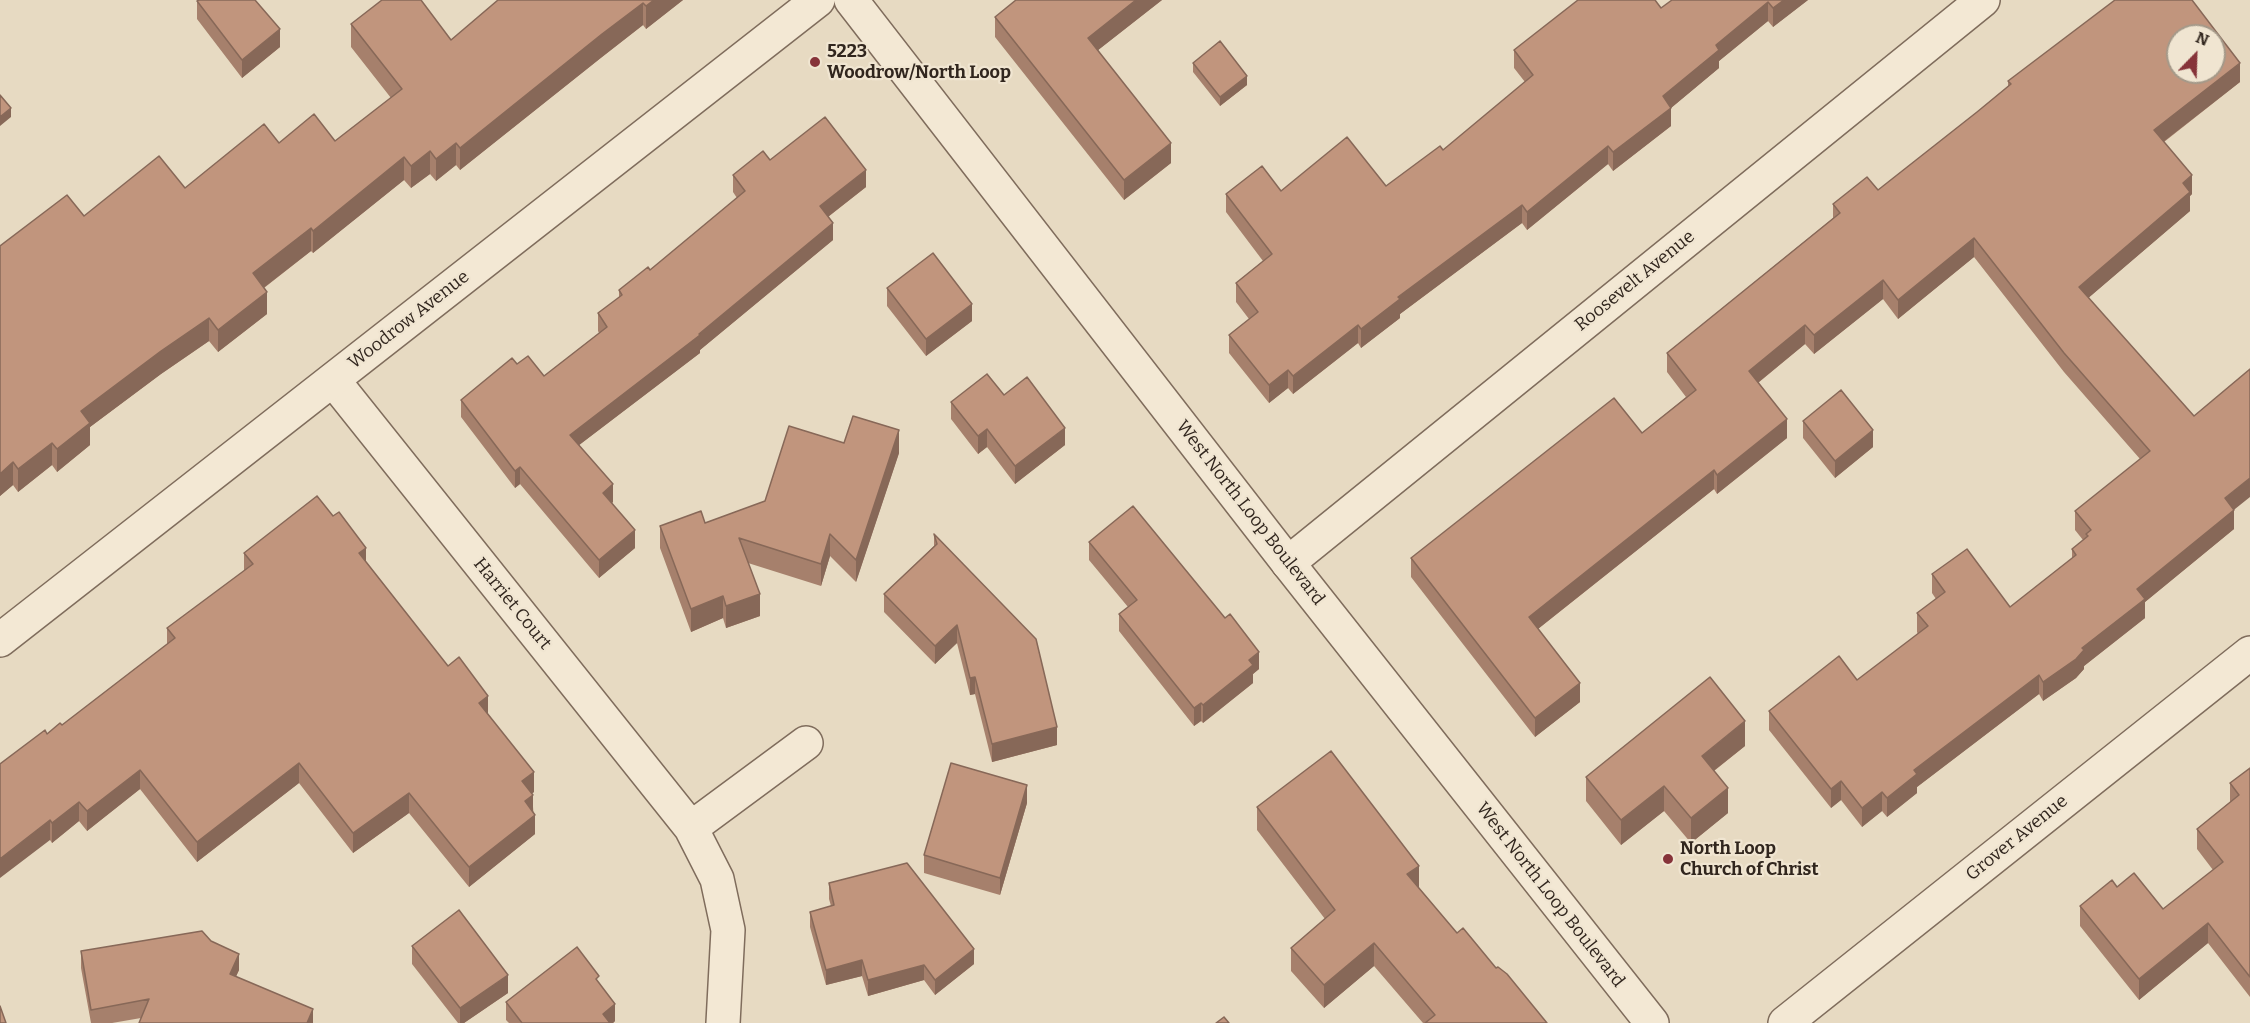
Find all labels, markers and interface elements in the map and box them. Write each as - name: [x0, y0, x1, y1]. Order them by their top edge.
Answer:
- north arrow: [2166, 24, 2226, 84]
- text: N: [2193, 28, 2212, 50]
- place label: 5223 Woodrow/North Loop: [827, 41, 1011, 84]
- marker: 5223 Woodrow/North Loop: [808, 55, 822, 69]
- street label: Roosevelt Avenue: [1571, 226, 1699, 336]
- street label: Woodrow Avenue: [344, 266, 474, 374]
- street label: West North Loop Boulevard: [1171, 416, 1329, 610]
- street label: Harriet Court: [468, 554, 556, 654]
- street label: Grover Avenue: [1962, 790, 2072, 886]
- street label: West North Loop Boulevard: [1471, 798, 1629, 992]
- place label: North Loop Church of Christ: [1680, 838, 1819, 880]
- marker: North Loop Church of Christ: [1661, 852, 1675, 866]

